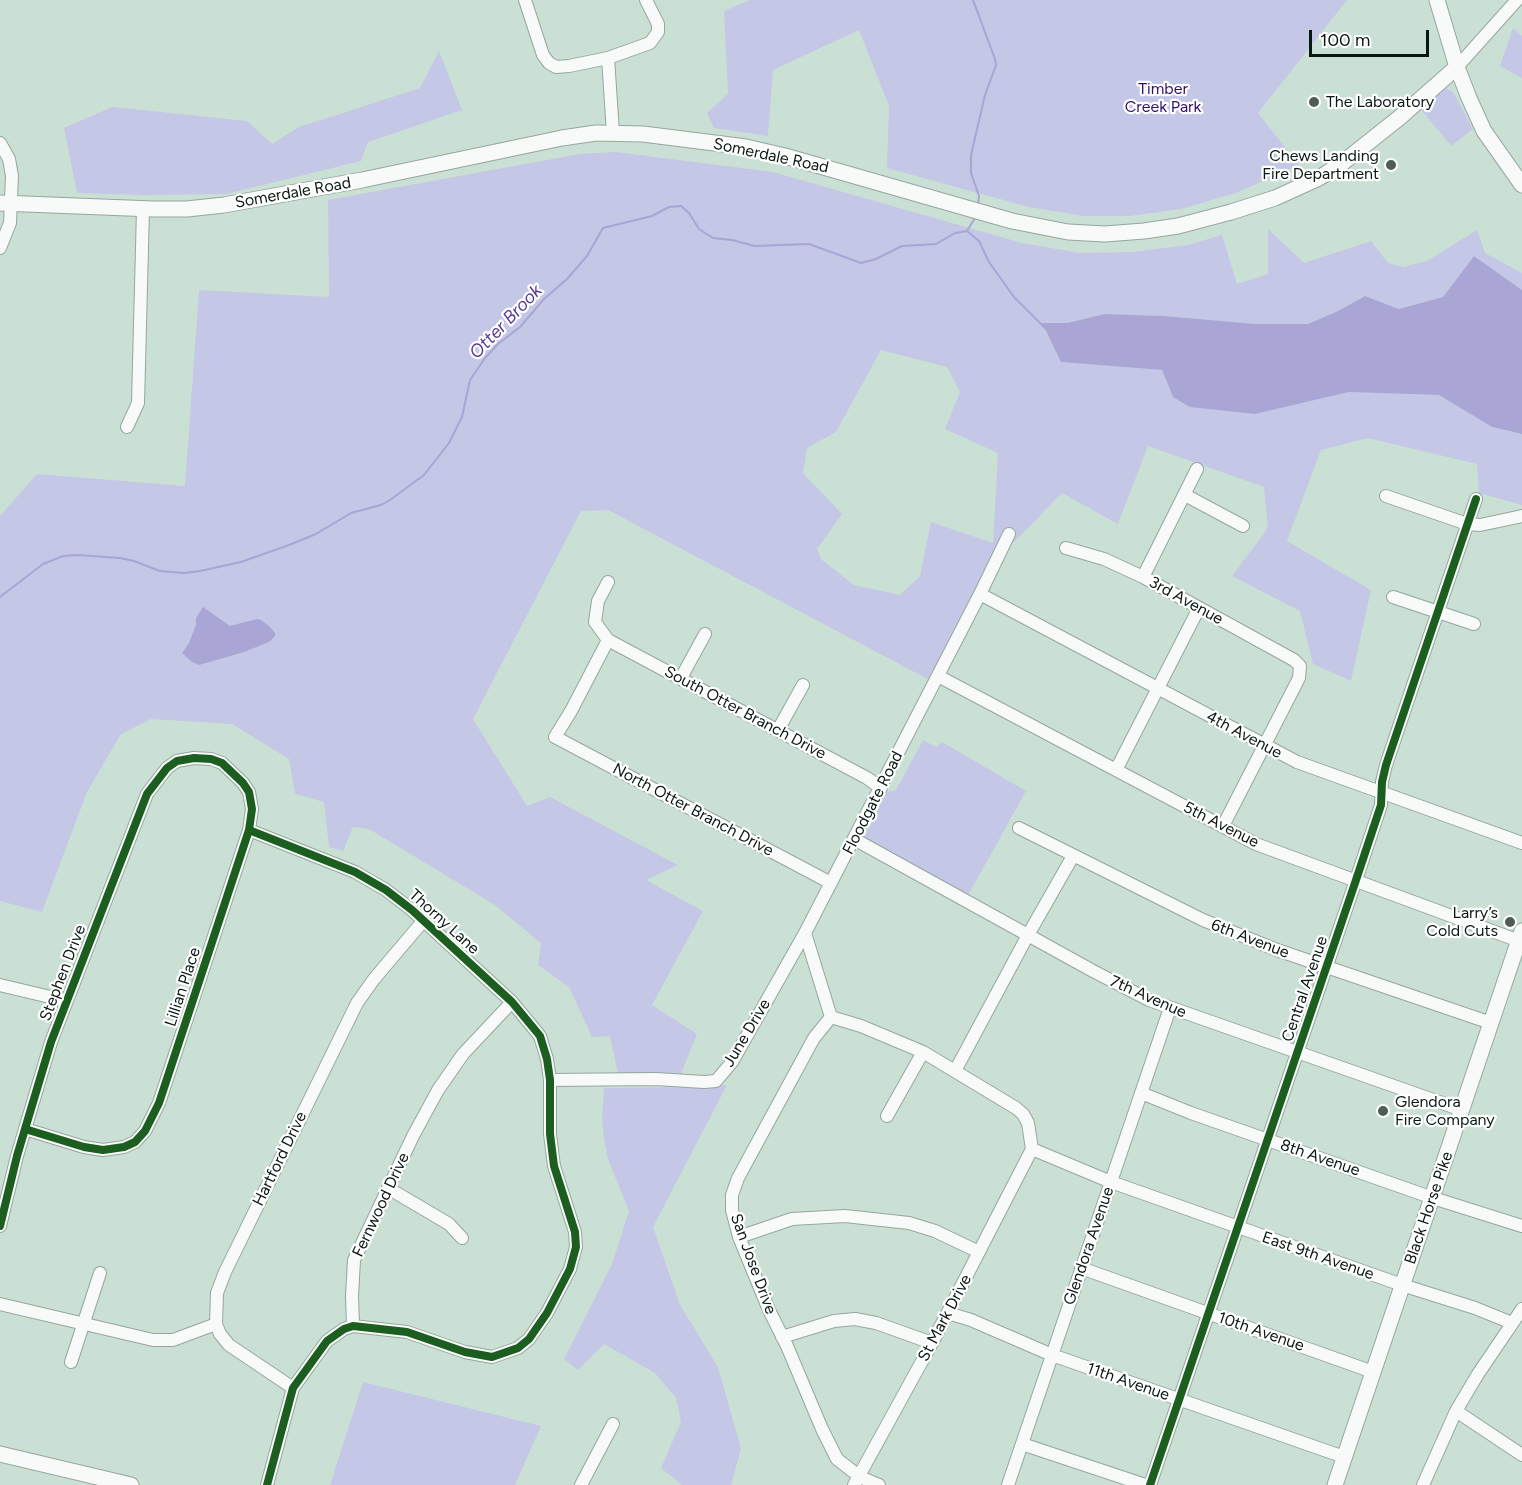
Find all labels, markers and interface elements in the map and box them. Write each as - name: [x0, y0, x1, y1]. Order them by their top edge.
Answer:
- scale bar: [1312, 18, 1432, 56]
- text: 100 m: [1320, 29, 1370, 51]
- park label: Timber Creek Park: [1125, 79, 1201, 117]
- place label: The Laboratory: [1326, 92, 1434, 112]
- marker: The Laboratory: [1307, 95, 1321, 109]
- street label: Somerdale Road: [712, 134, 830, 178]
- place label: Chews Landing Fire Department: [1262, 146, 1379, 184]
- marker: Chews Landing Fire Department: [1384, 158, 1398, 172]
- street label: Somerdale Road: [234, 173, 352, 213]
- water label: Otter Brook: [465, 280, 547, 364]
- street label: 3rd Avenue: [1146, 573, 1226, 629]
- street label: South Otter Branch Drive: [661, 662, 829, 764]
- street label: 4th Avenue: [1203, 707, 1285, 763]
- street label: Floodgate Road: [839, 748, 907, 858]
- street label: North Otter Branch Drive: [609, 759, 777, 861]
- street label: 5th Avenue: [1180, 798, 1262, 852]
- street label: Thorny Lane: [405, 886, 483, 958]
- place label: Larry’s Cold Cuts: [1426, 903, 1498, 941]
- street label: 6th Avenue: [1208, 915, 1292, 963]
- marker: Larry’s Cold Cuts: [1503, 915, 1517, 929]
- street label: Stephen Drive: [36, 922, 90, 1024]
- street label: Central Avenue: [1278, 934, 1332, 1044]
- street label: Lillian Place: [161, 945, 205, 1029]
- street label: 7th Avenue: [1107, 972, 1189, 1022]
- street label: June Drive: [719, 996, 775, 1070]
- place label: Glendora Fire Company: [1395, 1092, 1495, 1130]
- marker: Glendora Fire Company: [1376, 1104, 1390, 1118]
- street label: Hartford Drive: [249, 1109, 311, 1209]
- street label: 8th Avenue: [1278, 1135, 1362, 1181]
- street label: Black Horse Pike: [1401, 1149, 1457, 1267]
- street label: Fernwood Drive: [348, 1150, 414, 1260]
- street label: Glendora Avenue: [1060, 1184, 1118, 1308]
- street label: San Jose Drive: [726, 1211, 780, 1317]
- street label: East 9th Avenue: [1259, 1228, 1377, 1284]
- street label: St Mark Drive: [914, 1271, 976, 1365]
- street label: 10th Avenue: [1215, 1308, 1307, 1356]
- street label: 11th Avenue: [1084, 1359, 1172, 1405]

